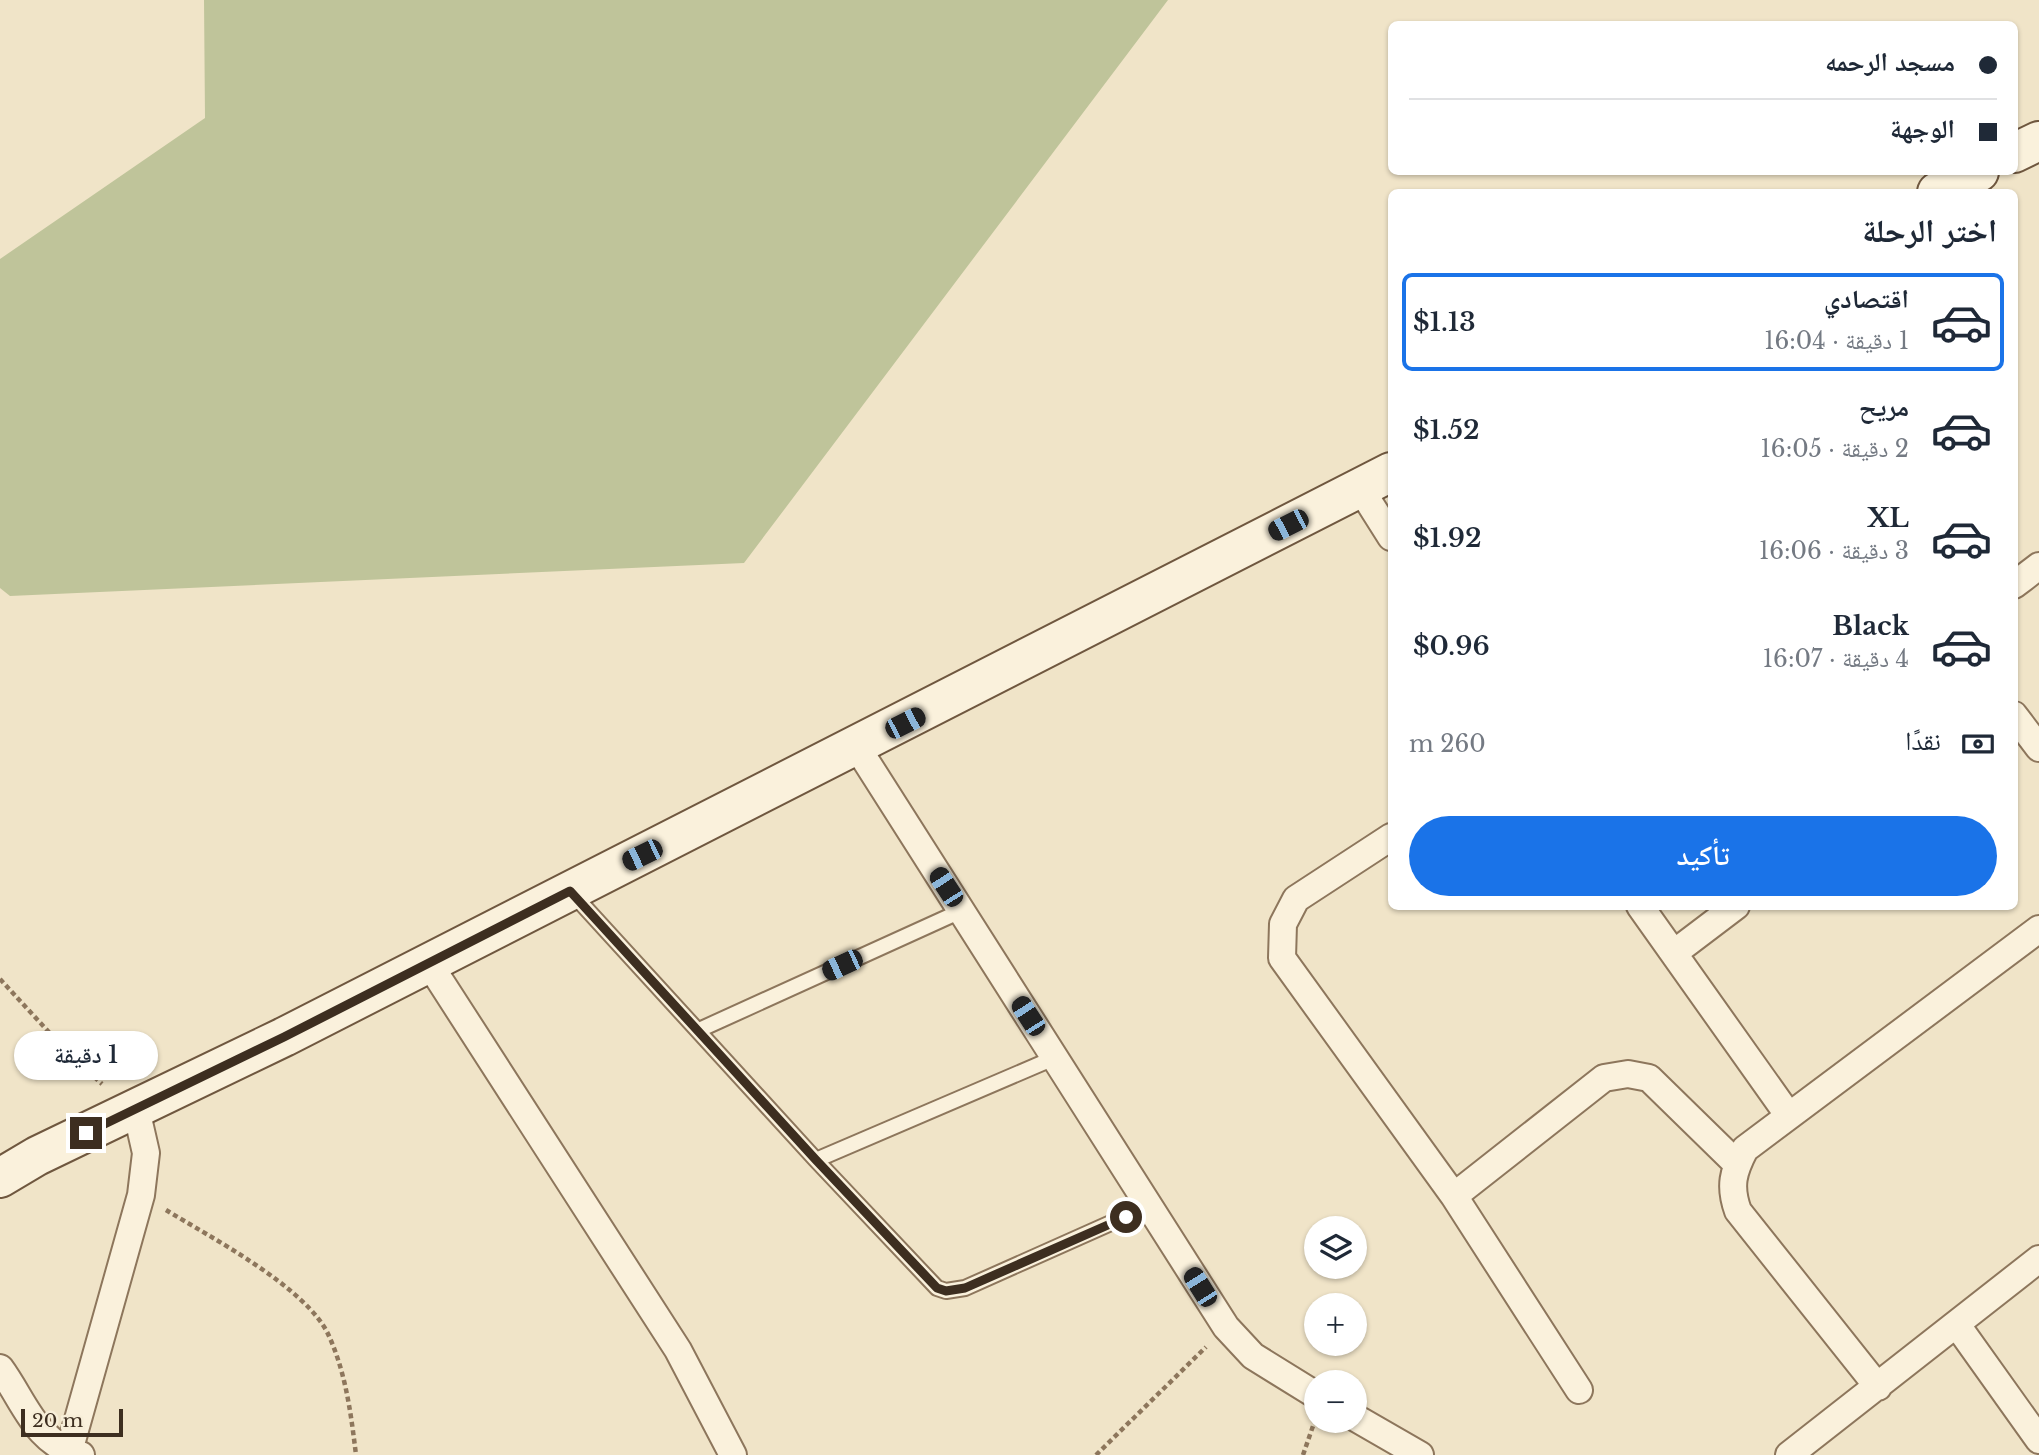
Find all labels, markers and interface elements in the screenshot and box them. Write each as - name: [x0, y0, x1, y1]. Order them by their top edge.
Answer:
- text: مسجد الرحمه: [1825, 46, 1955, 78]
- text: الوجهة: [1890, 113, 1955, 145]
- text: اختر الرحلة: [1862, 211, 1997, 251]
- text: اقتصادي: [1824, 283, 1909, 315]
- icon: car: [1930, 291, 1993, 354]
- text: $1.13: [1413, 306, 1476, 338]
- text: 1 دقيقة · 16:04: [1764, 327, 1909, 355]
- text: مريح: [1859, 391, 1909, 423]
- icon: car: [1930, 399, 1993, 462]
- text: $1.52: [1413, 414, 1480, 446]
- text: 2 دقيقة · 16:05: [1761, 435, 1909, 463]
- text: XL: [1867, 502, 1909, 534]
- car: [1265, 506, 1312, 544]
- icon: car: [1930, 507, 1993, 570]
- text: $1.92: [1413, 522, 1482, 554]
- text: 3 دقيقة · 16:06: [1759, 537, 1909, 565]
- text: Black: [1832, 610, 1909, 642]
- icon: car: [1930, 615, 1993, 678]
- text: $0.96: [1413, 630, 1490, 662]
- text: 4 دقيقة · 16:07: [1763, 645, 1909, 673]
- car: [882, 704, 929, 742]
- text: نقدًا: [1905, 725, 1941, 757]
- icon: cash: [1959, 725, 1997, 763]
- text: 260 m: [1409, 730, 1486, 758]
- button: تأكيد: [1409, 816, 1997, 896]
- car: [619, 836, 666, 874]
- car: [926, 864, 967, 910]
- car: [819, 947, 866, 983]
- car: [1008, 993, 1049, 1039]
- callout: 1 دقيقة: [14, 1032, 158, 1080]
- text: 1 دقيقة: [54, 1041, 118, 1069]
- route end: [70, 1117, 102, 1149]
- route start: [1110, 1201, 1142, 1233]
- map controls: [1304, 1216, 1367, 1433]
- button: layers: [1304, 1216, 1367, 1279]
- car: [1180, 1264, 1221, 1310]
- button: +: [1304, 1293, 1367, 1356]
- button: −: [1304, 1370, 1367, 1433]
- scale bar: [21, 1406, 122, 1438]
- text: 20 m: [32, 1409, 83, 1432]

